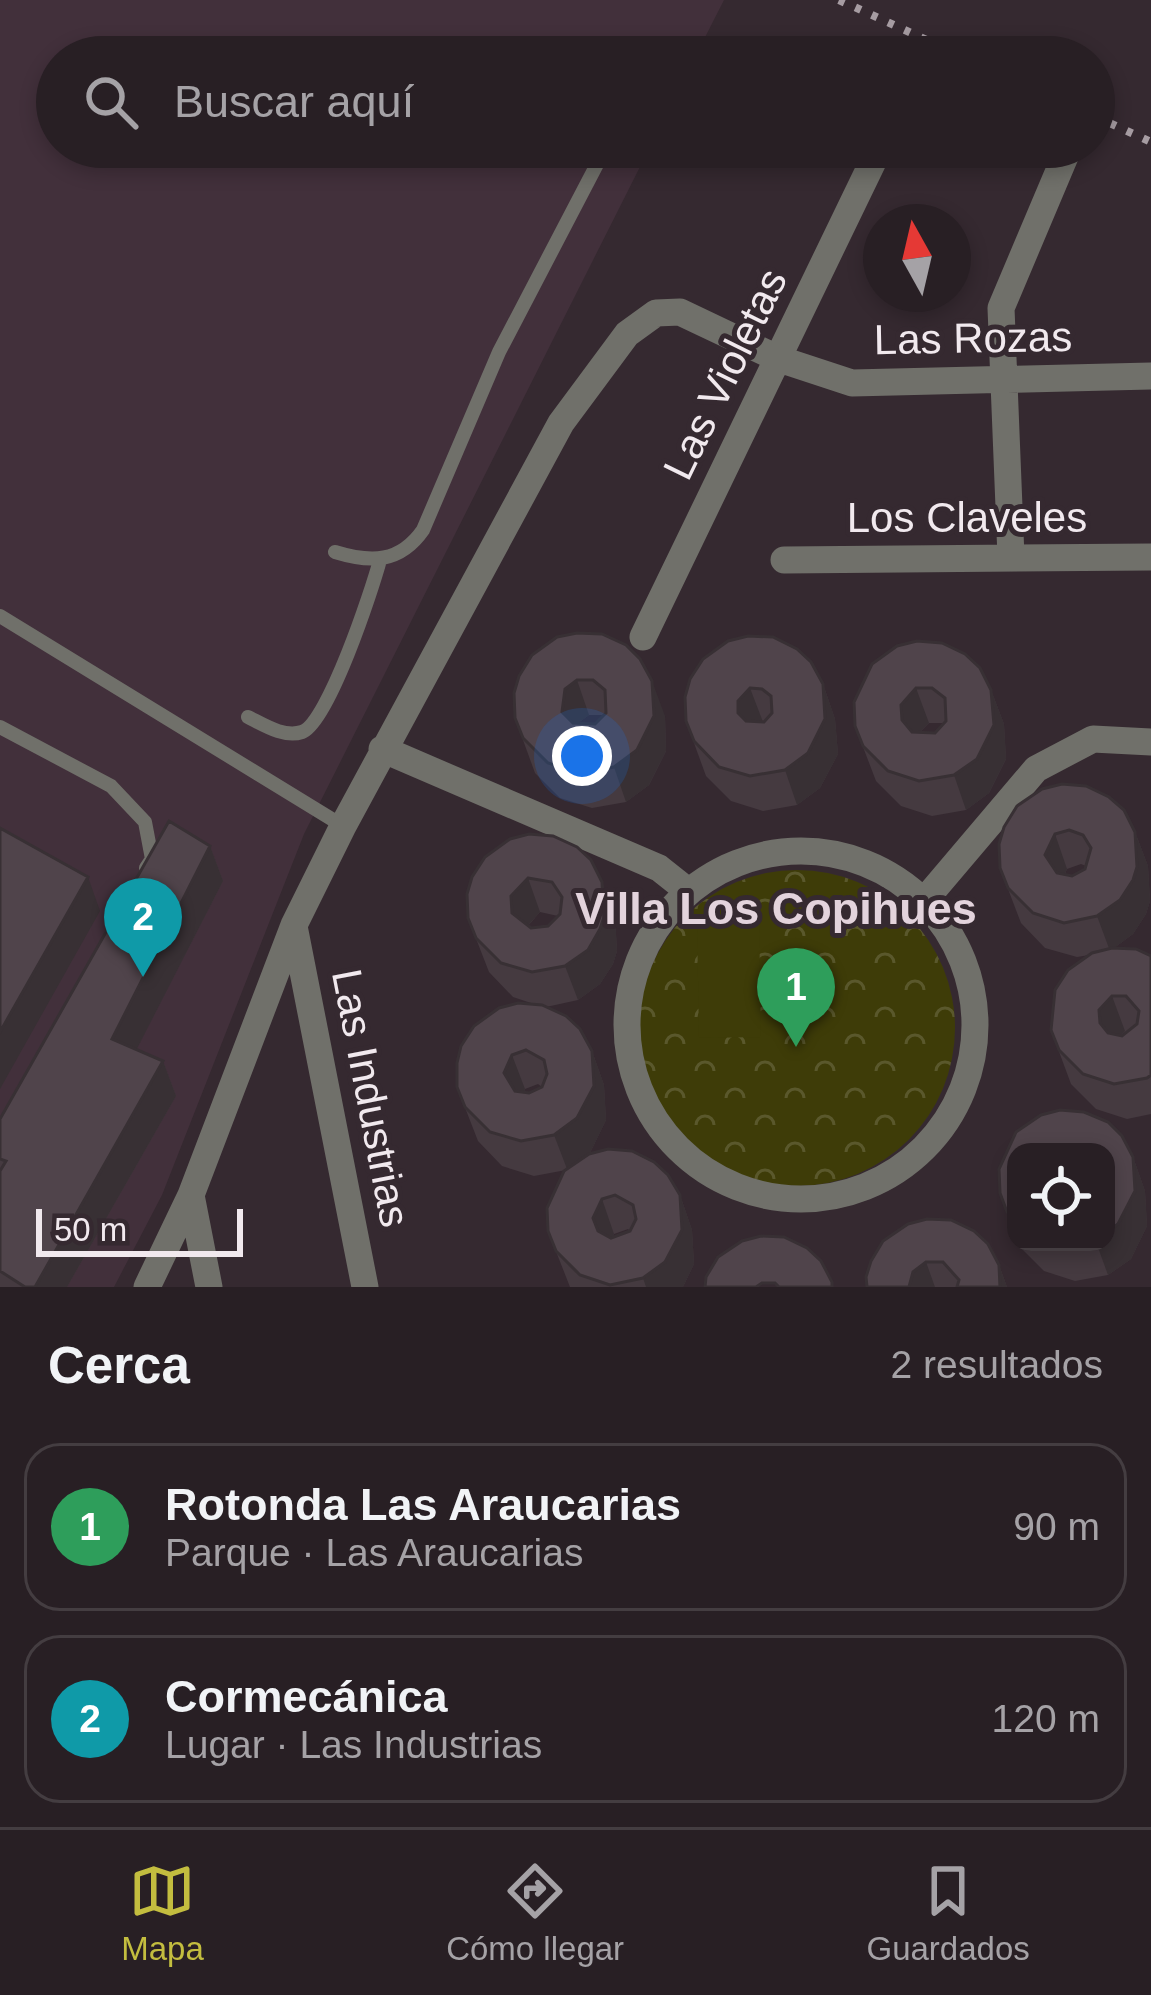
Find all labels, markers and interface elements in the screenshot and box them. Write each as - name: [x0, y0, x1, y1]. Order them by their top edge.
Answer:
- search box: [36, 36, 1115, 168]
- icon: search: [78, 69, 144, 135]
- text: Buscar aquí: [174, 76, 414, 127]
- north arrow: [863, 204, 971, 312]
- street label: Las Violetas: [654, 261, 796, 487]
- street label: Las Rozas: [873, 313, 1073, 363]
- street label: Los Claveles: [847, 494, 1087, 541]
- your location: [552, 726, 612, 786]
- pin: 2: [104, 878, 182, 977]
- district label: Villa Los Copihues: [575, 883, 977, 934]
- pin: 1: [757, 948, 835, 1047]
- street label: Las Industrias: [323, 965, 419, 1231]
- map controls: [1007, 1143, 1115, 1251]
- button: locate: [1007, 1143, 1115, 1251]
- scale bar: [36, 1203, 243, 1256]
- text: 50 m: [54, 1211, 127, 1248]
- text: Cerca: [48, 1337, 190, 1394]
- text: 2 resultados: [891, 1343, 1103, 1386]
- text: Rotonda Las Araucarias: [165, 1479, 681, 1530]
- text: 1: [79, 1505, 101, 1548]
- text: 90 m: [1013, 1505, 1100, 1548]
- text: Parque · Las Araucarias: [165, 1531, 583, 1574]
- text: Cormecánica: [165, 1671, 448, 1722]
- text: 2: [79, 1697, 101, 1740]
- text: 120 m: [992, 1697, 1100, 1740]
- text: Lugar · Las Industrias: [165, 1723, 542, 1766]
- tab: Mapa: [121, 1858, 204, 1968]
- tab: Cómo llegar: [446, 1858, 624, 1968]
- tab: Guardados: [867, 1858, 1030, 1968]

